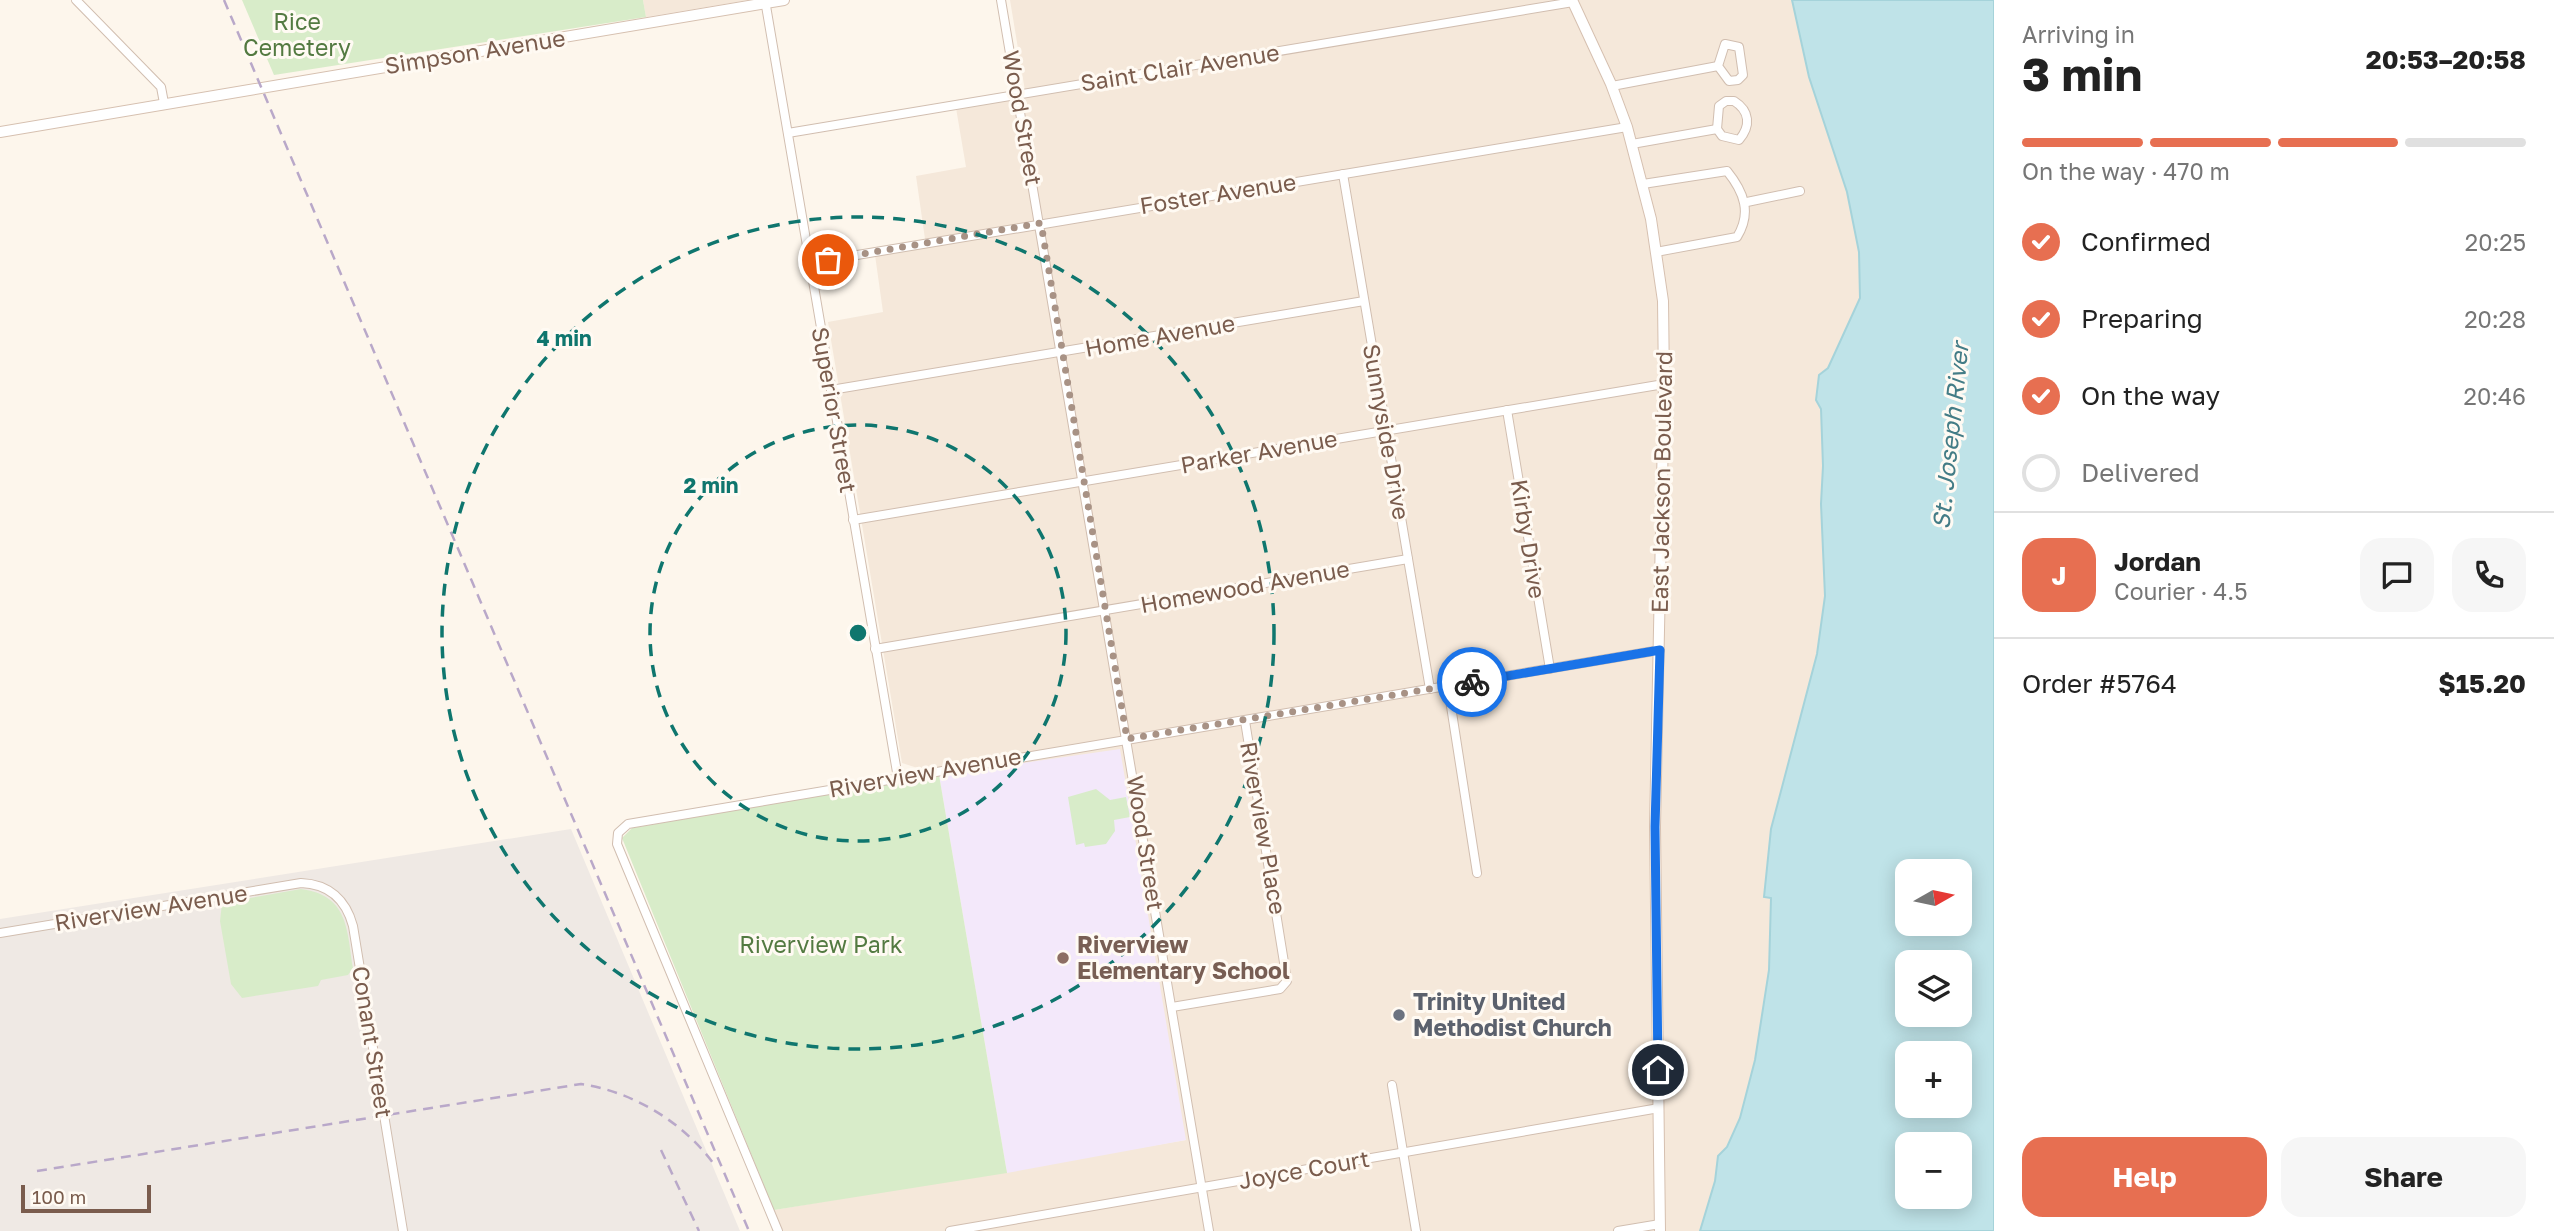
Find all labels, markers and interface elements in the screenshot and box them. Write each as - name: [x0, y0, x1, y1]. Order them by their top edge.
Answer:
- park label: Rice Cemetery: [243, 7, 351, 61]
- text: Arriving in: [2022, 20, 2135, 48]
- street label: Simpson Avenue: [383, 23, 567, 79]
- street label: Saint Clair Avenue: [1078, 37, 1281, 97]
- text: 20:53–20:58: [2366, 44, 2526, 75]
- text: 3 min: [2022, 46, 2142, 101]
- street label: Wood Street: [997, 48, 1049, 188]
- text: On the way · 470 m: [2022, 157, 2230, 185]
- street label: Foster Avenue: [1138, 167, 1298, 219]
- icon: check: [2022, 223, 2060, 261]
- text: Confirmed: [2081, 226, 2211, 257]
- text: 20:25: [2465, 228, 2526, 256]
- pin: [798, 230, 858, 290]
- icon: bag: [809, 241, 847, 279]
- icon: check: [2022, 300, 2060, 338]
- text: Preparing: [2081, 303, 2203, 334]
- text: 20:28: [2464, 305, 2526, 333]
- street label: Home Avenue: [1083, 308, 1237, 362]
- text: 4 min: [536, 325, 592, 351]
- street label: Superior Street: [807, 325, 863, 495]
- water label: St. Joseph River: [1925, 338, 1974, 530]
- street label: Sunnyside Drive: [1358, 342, 1416, 522]
- street label: East Jackson Boulevard: [1645, 351, 1677, 613]
- icon: check: [2022, 377, 2060, 415]
- text: On the way: [2081, 380, 2220, 411]
- text: 20:46: [2464, 382, 2526, 410]
- street label: Parker Avenue: [1178, 423, 1339, 479]
- text: Delivered: [2081, 457, 2200, 488]
- text: 2 min: [684, 472, 738, 498]
- street label: Kirby Drive: [1506, 477, 1552, 600]
- button: chat: [2360, 538, 2434, 612]
- button: phone: [2452, 538, 2526, 612]
- text: Jordan: [2114, 546, 2201, 577]
- street label: Homewood Avenue: [1138, 554, 1352, 618]
- text: J: [2052, 560, 2066, 591]
- text: Courier · 4.5: [2114, 577, 2247, 605]
- centre of rings: [846, 621, 870, 645]
- courier: [1437, 647, 1507, 717]
- icon: bike: [1453, 663, 1491, 701]
- text: Order #5764: [2022, 668, 2177, 699]
- text: $15.20: [2438, 668, 2526, 699]
- street label: Riverview Place: [1235, 739, 1293, 916]
- street label: Riverview Avenue: [826, 741, 1023, 803]
- street label: Wood Street: [1121, 773, 1171, 913]
- north arrow: [1895, 859, 1972, 936]
- map controls: [1895, 859, 1972, 1209]
- street label: Riverview Avenue: [52, 878, 249, 936]
- park label: Riverview Park: [739, 930, 903, 958]
- place label: Riverview Elementary School: [1077, 930, 1290, 984]
- marker: Riverview Elementary School: [1055, 950, 1071, 966]
- button: layers: [1895, 950, 1972, 1027]
- street label: Conant Street: [347, 964, 399, 1120]
- place label: Trinity United Methodist Church: [1413, 987, 1612, 1041]
- marker: Trinity United Methodist Church: [1391, 1007, 1407, 1023]
- pin: [1628, 1040, 1688, 1100]
- button: +: [1895, 1041, 1972, 1118]
- icon: home: [1639, 1051, 1677, 1089]
- button: −: [1895, 1132, 1972, 1209]
- button: Help: [2022, 1137, 2267, 1217]
- button: Share: [2281, 1137, 2526, 1217]
- street label: Joyce Court: [1236, 1144, 1371, 1194]
- scale bar: [21, 1182, 150, 1214]
- text: 100 m: [32, 1185, 86, 1208]

